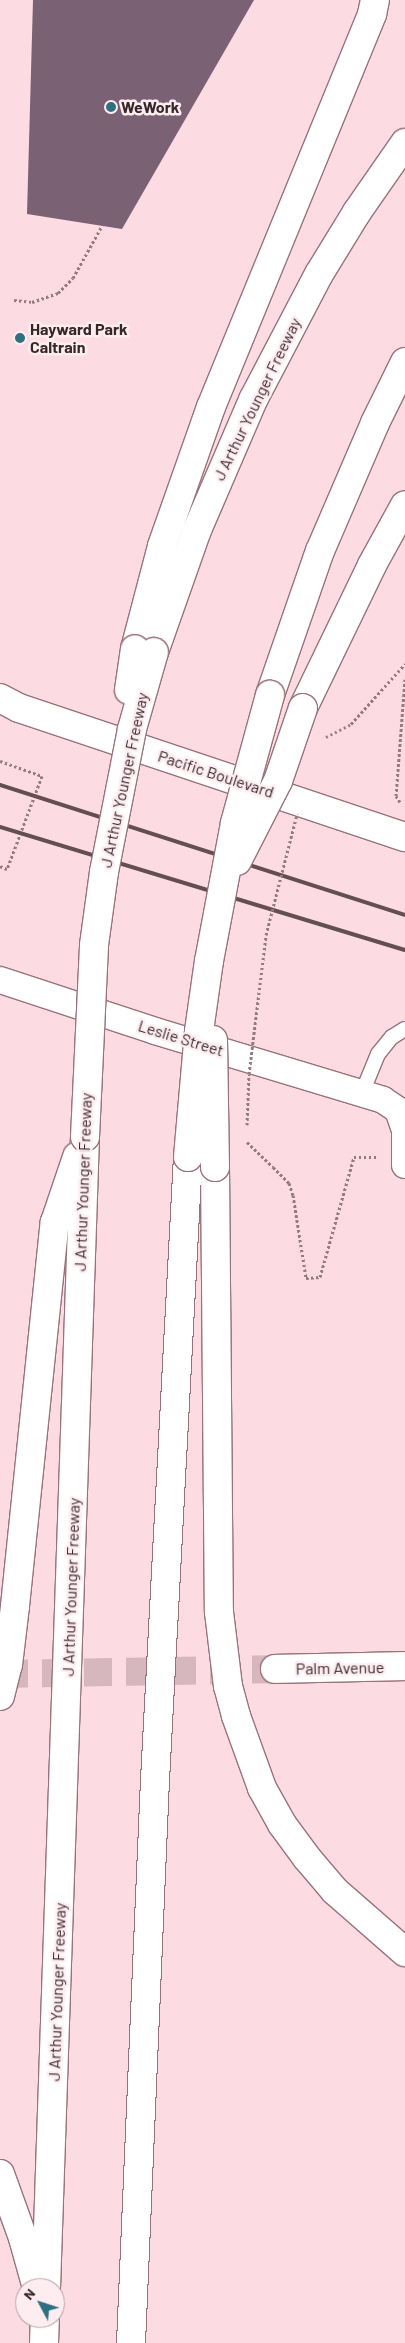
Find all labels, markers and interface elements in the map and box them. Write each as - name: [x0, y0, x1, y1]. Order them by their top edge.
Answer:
- place label: WeWork: [121, 97, 179, 117]
- marker: WeWork: [105, 101, 117, 113]
- street label: J Arthur Younger Freeway: [209, 315, 305, 483]
- place label: Hayward Park Caltrain: [30, 319, 128, 357]
- marker: Hayward Park Caltrain: [14, 332, 26, 344]
- street label: J Arthur Younger Freeway: [96, 691, 152, 869]
- street label: Pacific Boulevard: [156, 746, 276, 802]
- street label: Leslie Street: [136, 1016, 226, 1060]
- street label: J Arthur Younger Freeway: [70, 1092, 96, 1272]
- street label: J Arthur Younger Freeway: [58, 1497, 84, 1677]
- street label: Palm Avenue: [296, 1658, 384, 1678]
- street label: J Arthur Younger Freeway: [44, 1902, 70, 2082]
- north arrow: [15, 2278, 65, 2328]
- text: N: [19, 2285, 38, 2303]

